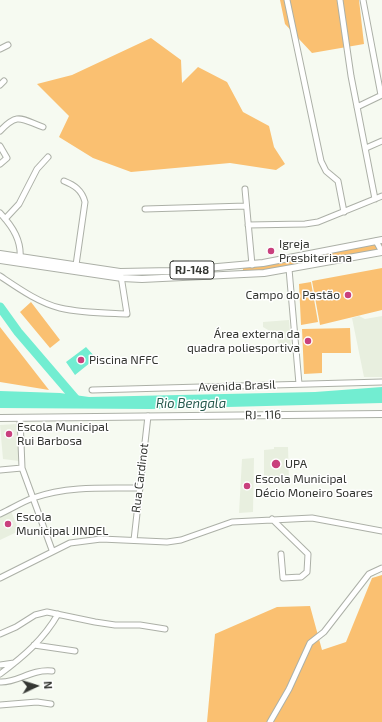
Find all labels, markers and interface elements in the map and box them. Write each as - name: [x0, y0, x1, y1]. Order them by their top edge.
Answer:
- place label: Igreja Presbiteriana: [279, 237, 352, 265]
- marker: Igreja Presbiteriana: [266, 246, 276, 256]
- road number: RJ-148: [170, 261, 214, 279]
- place label: Campo do Pastão: [246, 288, 340, 302]
- marker: Campo do Pastão: [343, 290, 353, 300]
- place label: Área externa da quadra poliesportiva: [187, 327, 300, 355]
- marker: Área externa da quadra poliesportiva: [303, 336, 313, 346]
- place label: Piscina NFFC: [89, 353, 158, 367]
- marker: Piscina NFFC: [76, 355, 86, 365]
- street label: Avenida Brasil: [198, 377, 276, 395]
- water label: Rio Bengala: [156, 396, 226, 412]
- street label: RJ- 116: [245, 407, 281, 423]
- place label: Escola Municipal Rui Barbosa: [17, 420, 108, 448]
- marker: Escola Municipal Rui Barbosa: [4, 429, 14, 439]
- street label: Rua Cardinot: [129, 442, 151, 514]
- place label: UPA: [285, 457, 307, 471]
- marker: UPA: [270, 458, 282, 470]
- place label: Escola Municipal Décio Moneiro Soares: [255, 472, 373, 500]
- marker: Escola Municipal Décio Moneiro Soares: [242, 481, 252, 491]
- place label: Escola Municipal JINDEL: [16, 510, 108, 538]
- marker: Escola Municipal JINDEL: [3, 519, 13, 529]
- north arrow: [16, 666, 56, 706]
- text: N: [42, 681, 55, 690]

